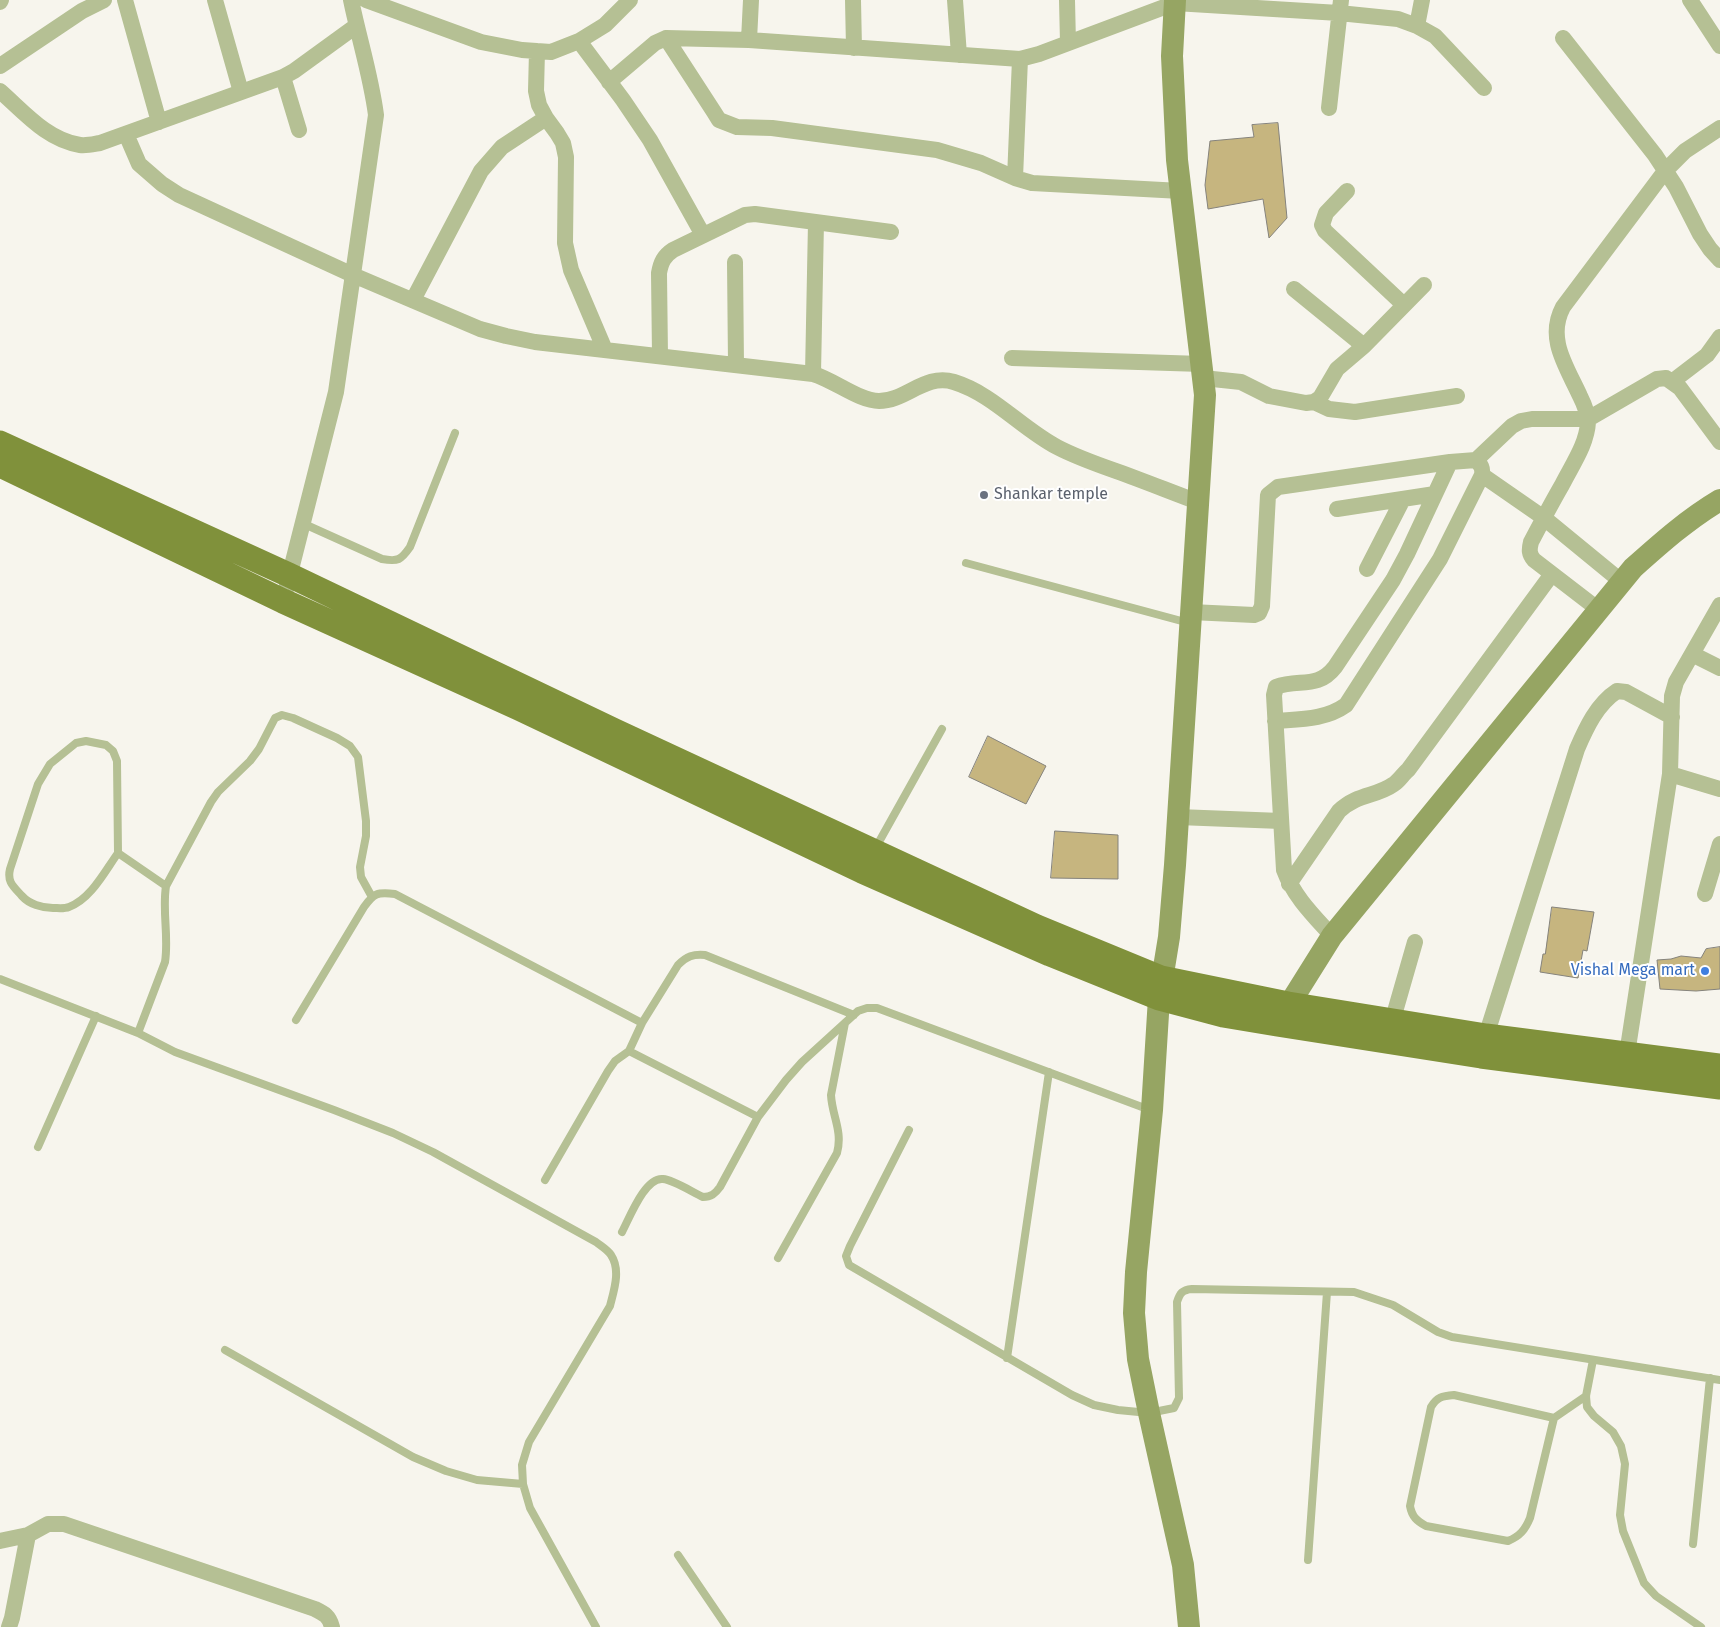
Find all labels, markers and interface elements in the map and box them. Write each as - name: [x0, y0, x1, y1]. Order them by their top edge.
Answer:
- place label: Shankar temple: [994, 485, 1108, 505]
- marker: Shankar temple: [978, 489, 990, 501]
- place label: Vishal Mega mart: [1571, 961, 1695, 981]
- marker: Vishal Mega mart: [1699, 965, 1711, 977]

